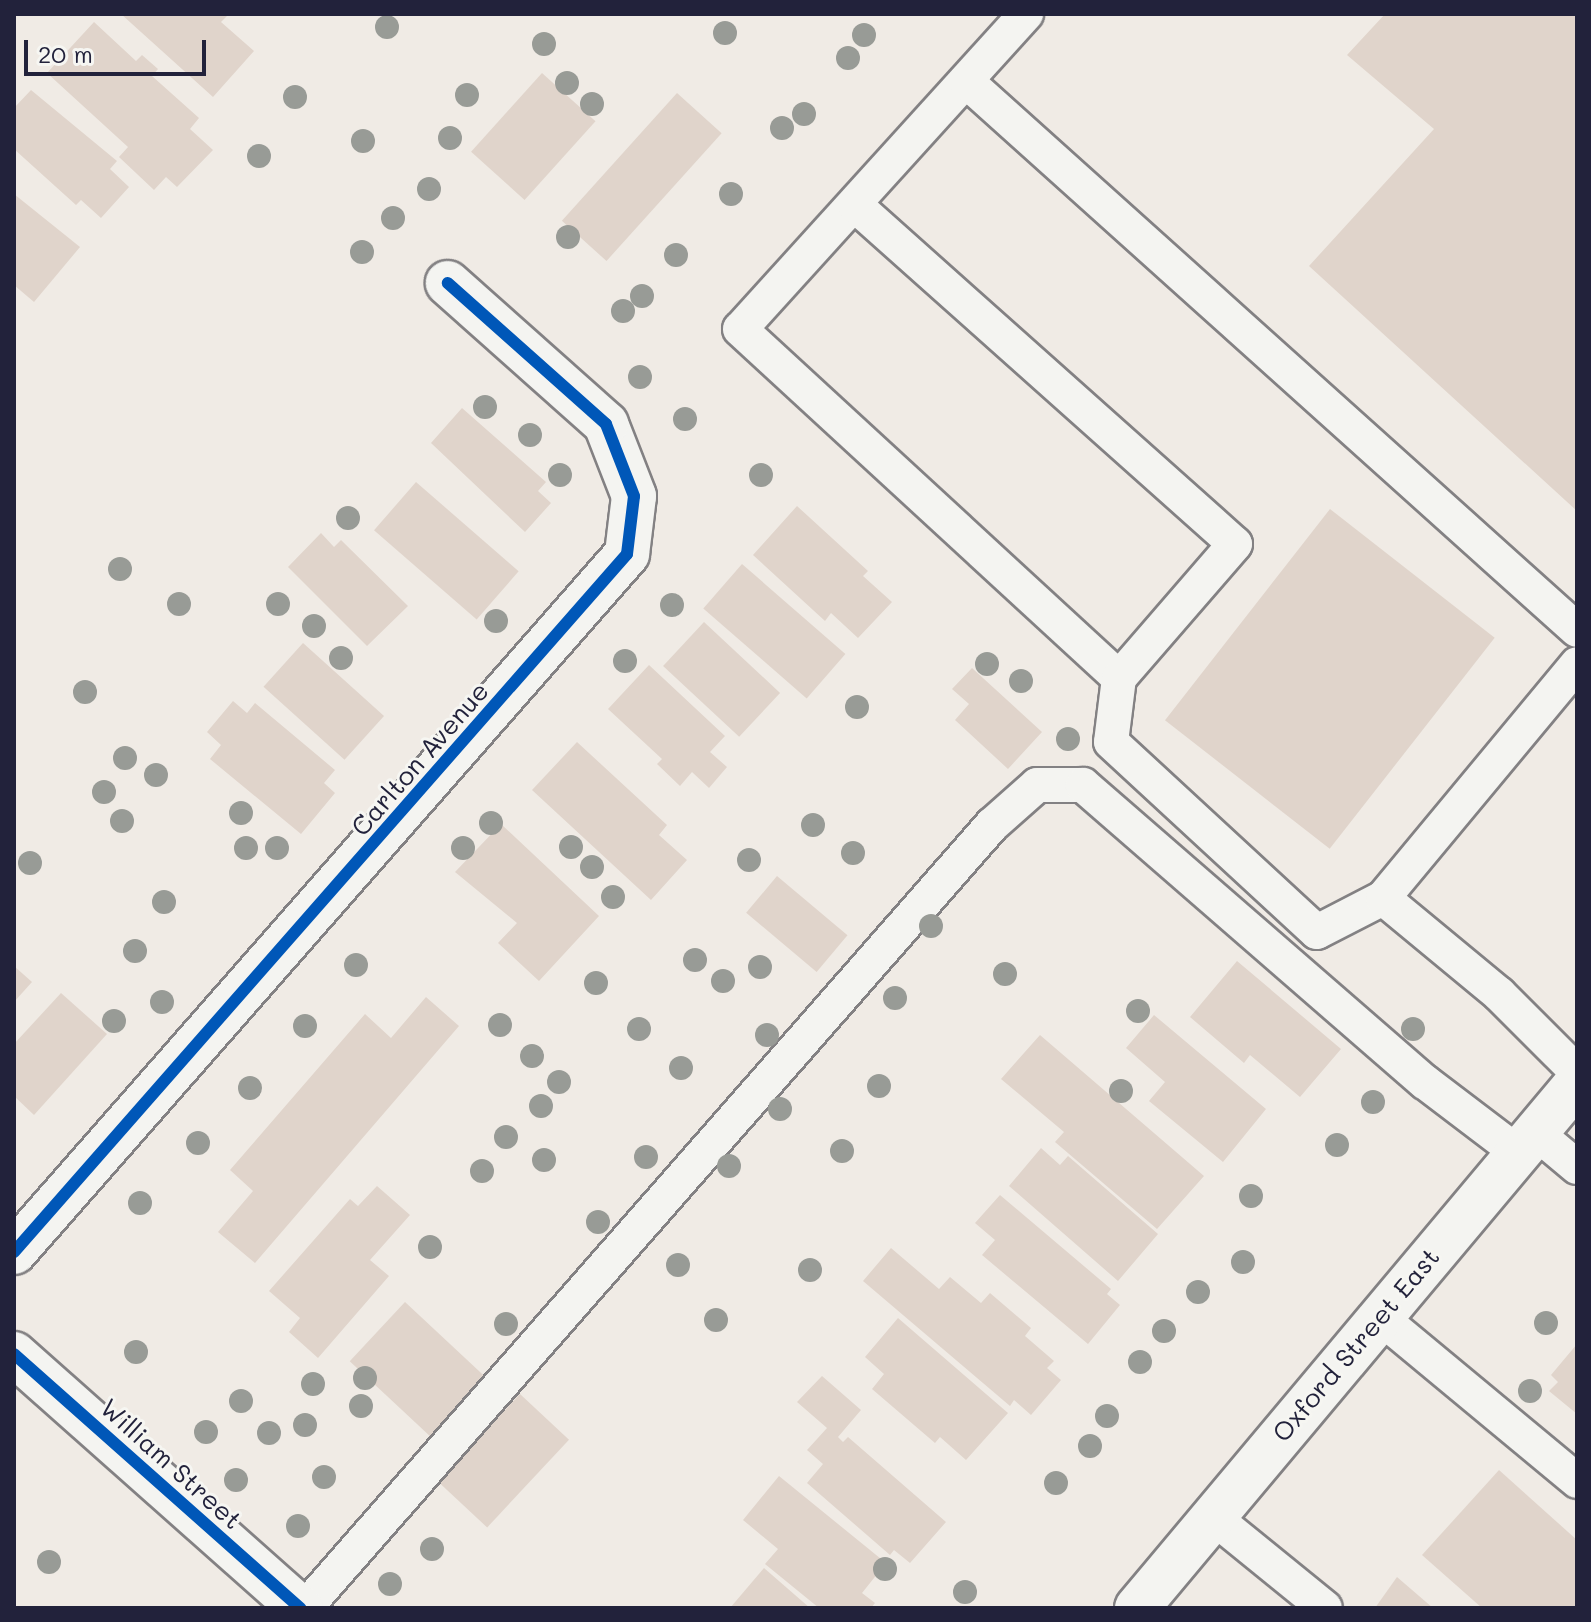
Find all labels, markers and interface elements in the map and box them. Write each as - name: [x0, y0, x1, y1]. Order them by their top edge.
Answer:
- scale bar: [28, 24, 210, 74]
- text: 20 m: [38, 38, 93, 69]
- street label: Carlton Avenue: [345, 676, 495, 842]
- street label: Oxford Street East: [1266, 1242, 1446, 1448]
- street label: William Street: [94, 1392, 248, 1536]

